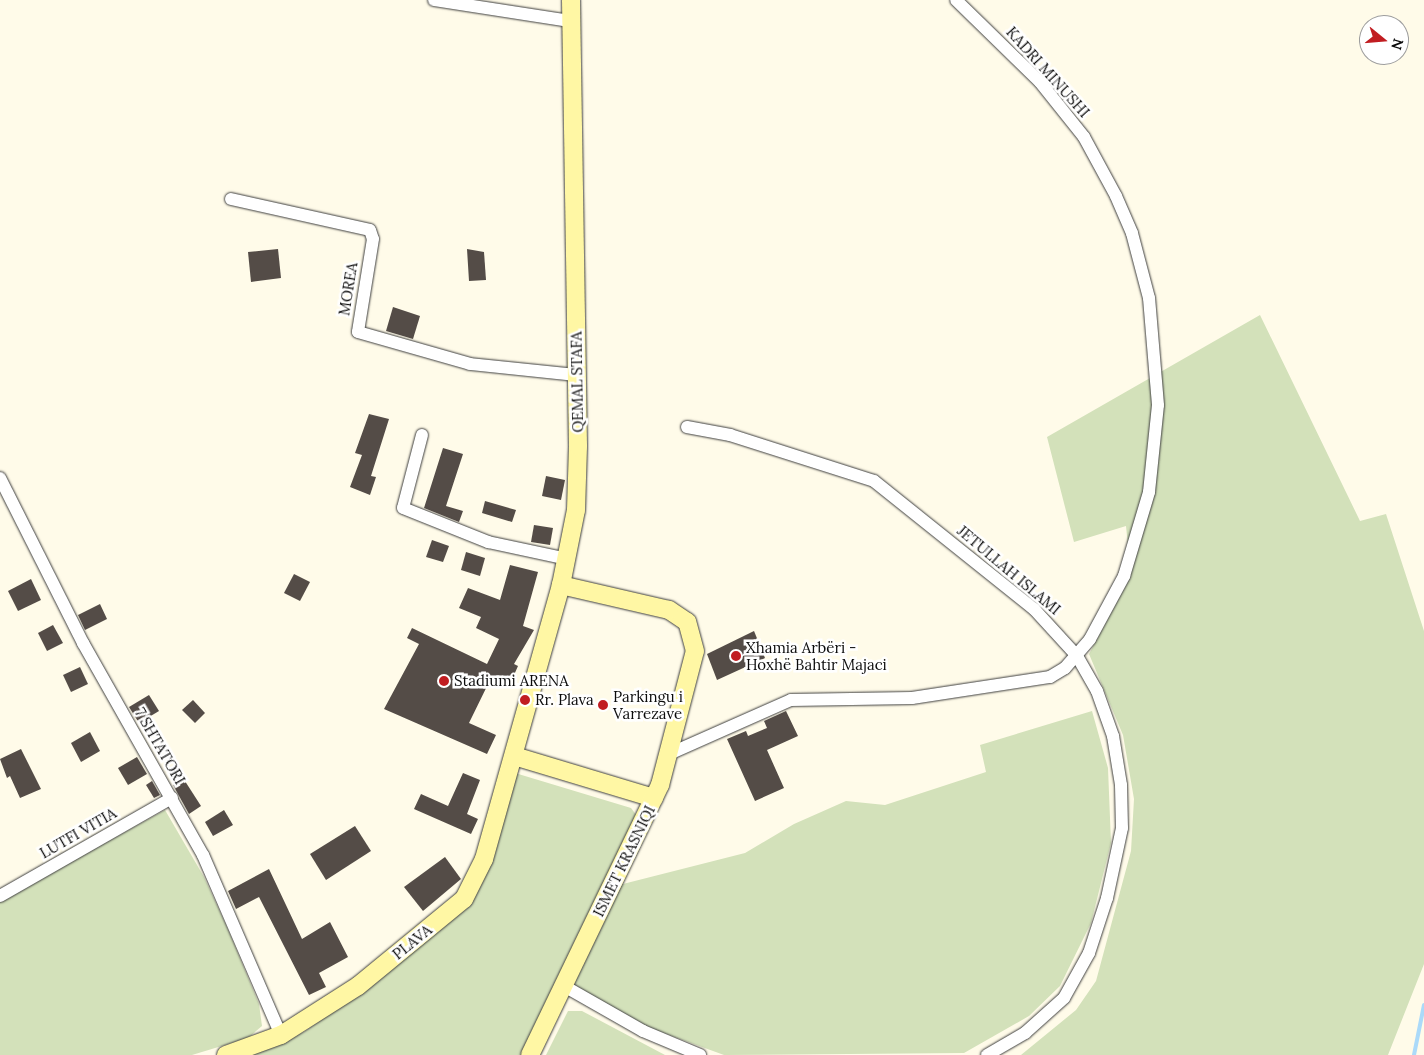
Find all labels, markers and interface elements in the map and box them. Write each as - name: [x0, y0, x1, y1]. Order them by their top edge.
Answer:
- north arrow: [1359, 15, 1409, 65]
- street label: KADRI MINUSHI: [1003, 23, 1093, 121]
- text: N: [1387, 36, 1408, 52]
- street label: MOREA: [335, 261, 361, 317]
- street label: QEMAL STAFA: [567, 331, 587, 433]
- street label: JETULLAH ISLAMI: [954, 522, 1064, 618]
- place label: Xhamia Arbëri - Hoxhë Bahtir Majaci: [746, 638, 887, 673]
- marker: Xhamia Arbëri - Hoxhë Bahtir Majaci: [730, 650, 742, 662]
- place label: Stadiumi ARENA: [454, 672, 569, 690]
- marker: Stadiumi ARENA: [438, 675, 450, 687]
- place label: Parkingu i Varrezave: [613, 687, 683, 722]
- place label: Rr. Plava: [535, 691, 594, 709]
- marker: Rr. Plava: [519, 694, 531, 706]
- marker: Parkingu i Varrezave: [597, 699, 609, 711]
- street label: 7 SHTATORI: [131, 705, 189, 787]
- street label: ISMET KRASNIQI: [589, 802, 659, 920]
- street label: LUTFI VITIA: [37, 804, 119, 862]
- street label: PLAVA: [389, 921, 435, 963]

